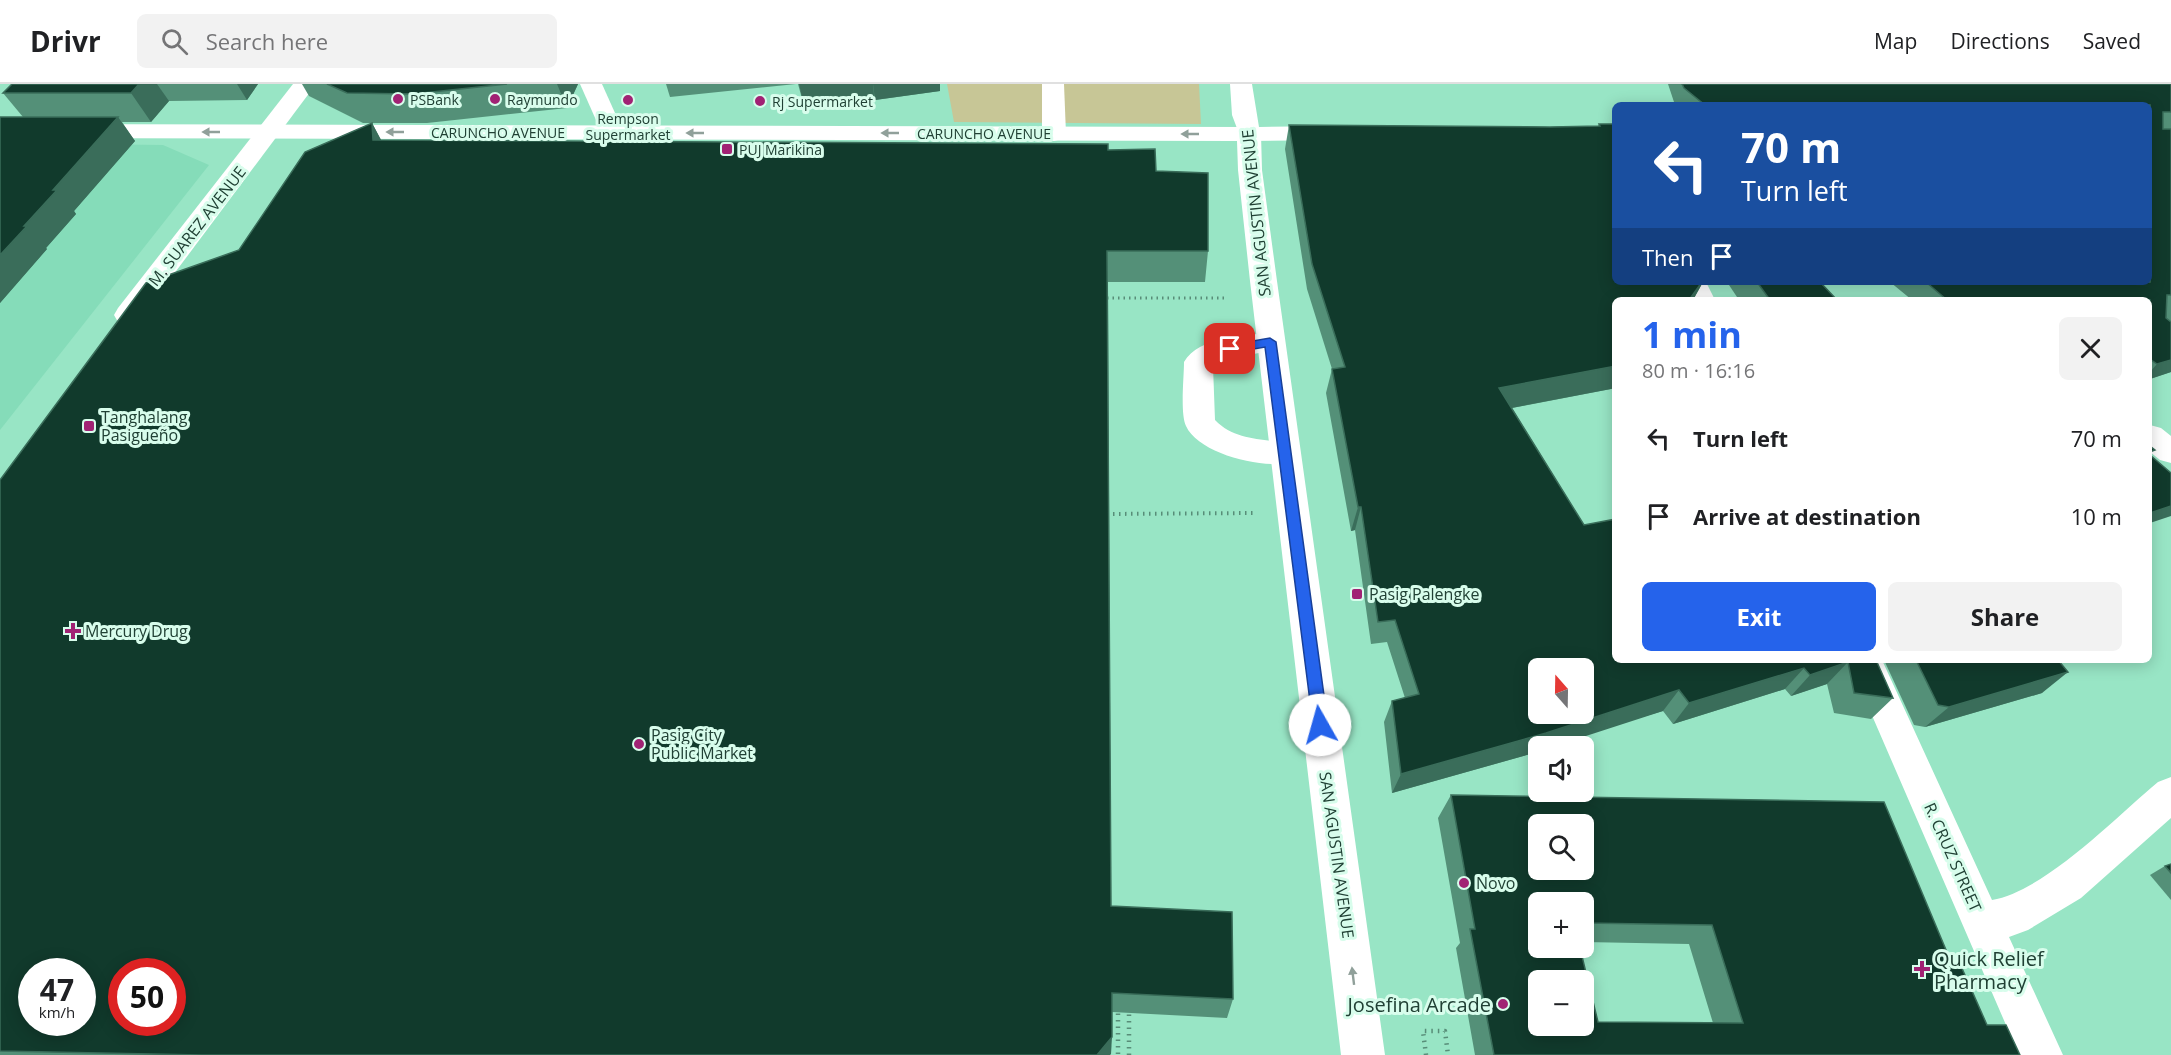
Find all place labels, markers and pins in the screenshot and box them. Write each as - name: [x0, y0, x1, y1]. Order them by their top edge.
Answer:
- place label: PSBank: [410, 90, 460, 109]
- place label: Raymundo: [507, 90, 578, 109]
- marker: PSBank: [391, 92, 405, 106]
- marker: Raymundo: [488, 92, 502, 106]
- place label: Rj Supermarket: [772, 92, 873, 111]
- marker: Rempson Supermarket: [621, 93, 635, 107]
- marker: Rj Supermarket: [753, 94, 767, 108]
- place label: Rempson Supermarket: [585, 109, 671, 144]
- place label: PUJ Marikina: [739, 140, 822, 159]
- marker: PUJ Marikina: [720, 142, 734, 156]
- pin: [1204, 323, 1255, 374]
- place label: Tanghalang Pasigueño: [101, 406, 188, 446]
- marker: Tanghalang Pasigueño: [82, 419, 96, 433]
- place label: Pasig Palengke: [1369, 583, 1479, 605]
- marker: Pasig Palengke: [1350, 587, 1364, 601]
- place label: Mercury Drug: [85, 620, 188, 642]
- marker: Mercury Drug: [66, 624, 80, 638]
- place label: Pasig City Public Market: [651, 724, 753, 764]
- marker: Pasig City Public Market: [632, 737, 646, 751]
- place label: Novo: [1476, 872, 1515, 894]
- marker: Novo: [1457, 876, 1471, 890]
- place label: Quick Relief Pharmacy: [1934, 945, 2045, 995]
- marker: Quick Relief Pharmacy: [1915, 962, 1929, 976]
- place label: Josefina Arcade: [1346, 991, 1491, 1018]
- marker: Josefina Arcade: [1496, 997, 1510, 1011]

